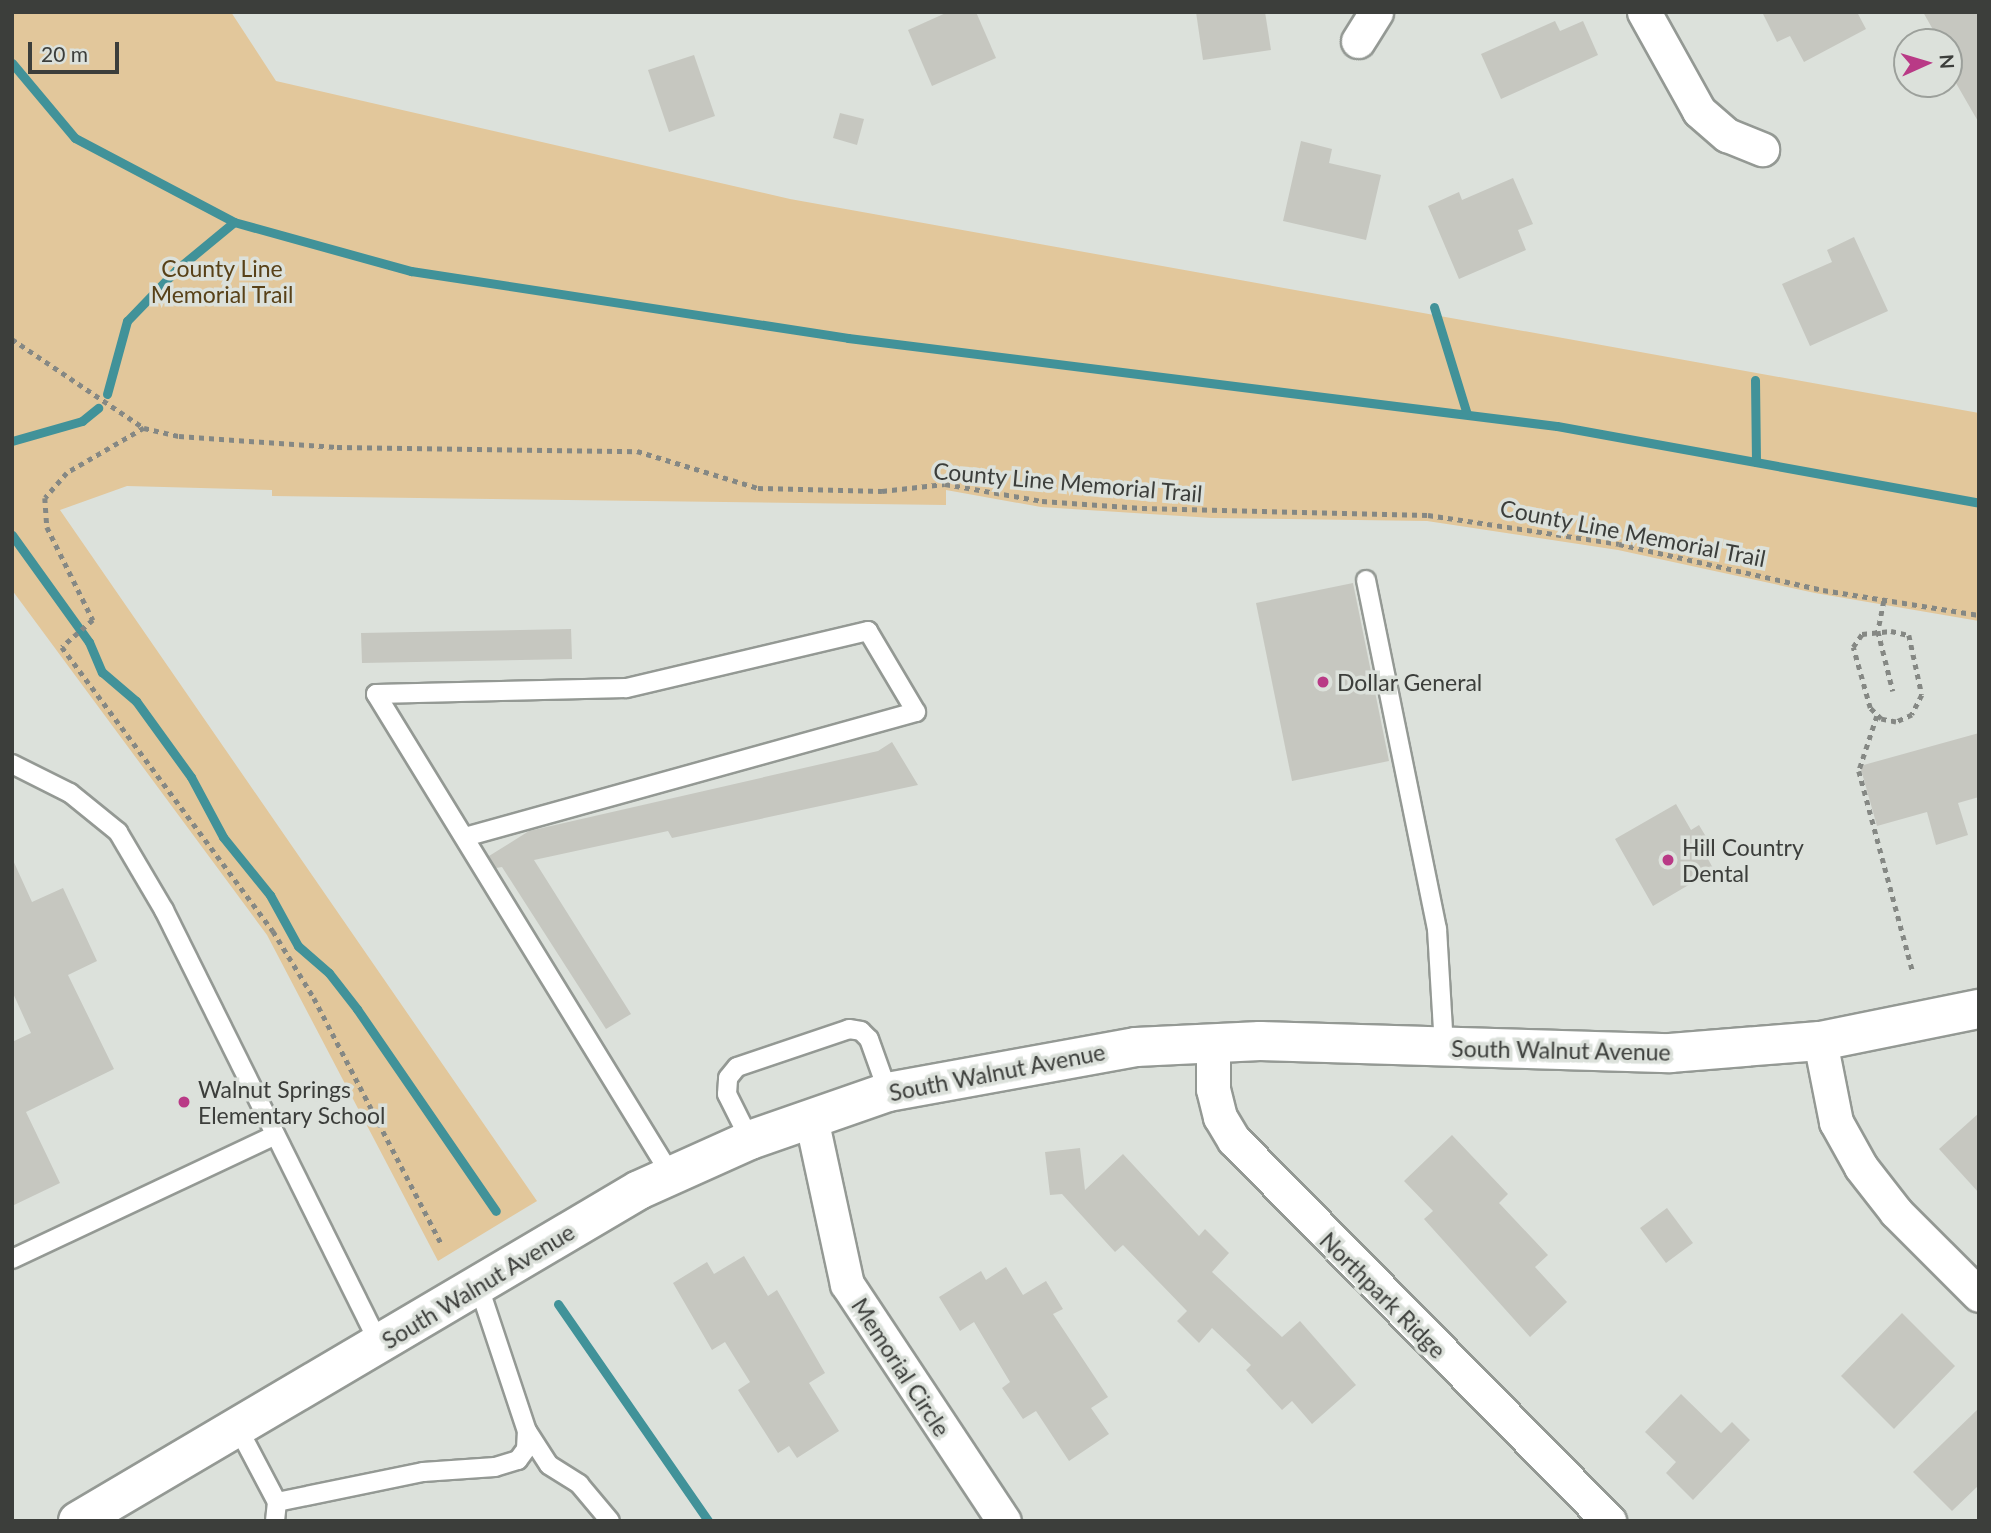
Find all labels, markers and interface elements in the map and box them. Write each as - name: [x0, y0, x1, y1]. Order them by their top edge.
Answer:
- scale bar: [32, 28, 122, 72]
- north arrow: [1893, 28, 1963, 98]
- text: 20 m: [41, 41, 88, 66]
- text: N: [1935, 54, 1959, 70]
- park label: County Line Memorial Trail: [150, 254, 294, 308]
- street label: County Line Memorial Trail: [932, 456, 1204, 508]
- street label: County Line Memorial Trail: [1497, 494, 1769, 572]
- place label: Dollar General: [1337, 668, 1483, 696]
- marker: Dollar General: [1315, 674, 1331, 690]
- place label: Hill Country Dental: [1682, 833, 1804, 887]
- marker: Hill Country Dental: [1660, 852, 1676, 868]
- street label: South Walnut Avenue: [1451, 1034, 1671, 1066]
- street label: South Walnut Avenue: [886, 1037, 1108, 1107]
- place label: Walnut Springs Elementary School: [198, 1075, 386, 1129]
- marker: Walnut Springs Elementary School: [176, 1094, 192, 1110]
- street label: South Walnut Avenue: [376, 1217, 580, 1355]
- street label: Northpark Ridge: [1314, 1226, 1452, 1364]
- street label: Memorial Circle: [846, 1293, 956, 1441]

